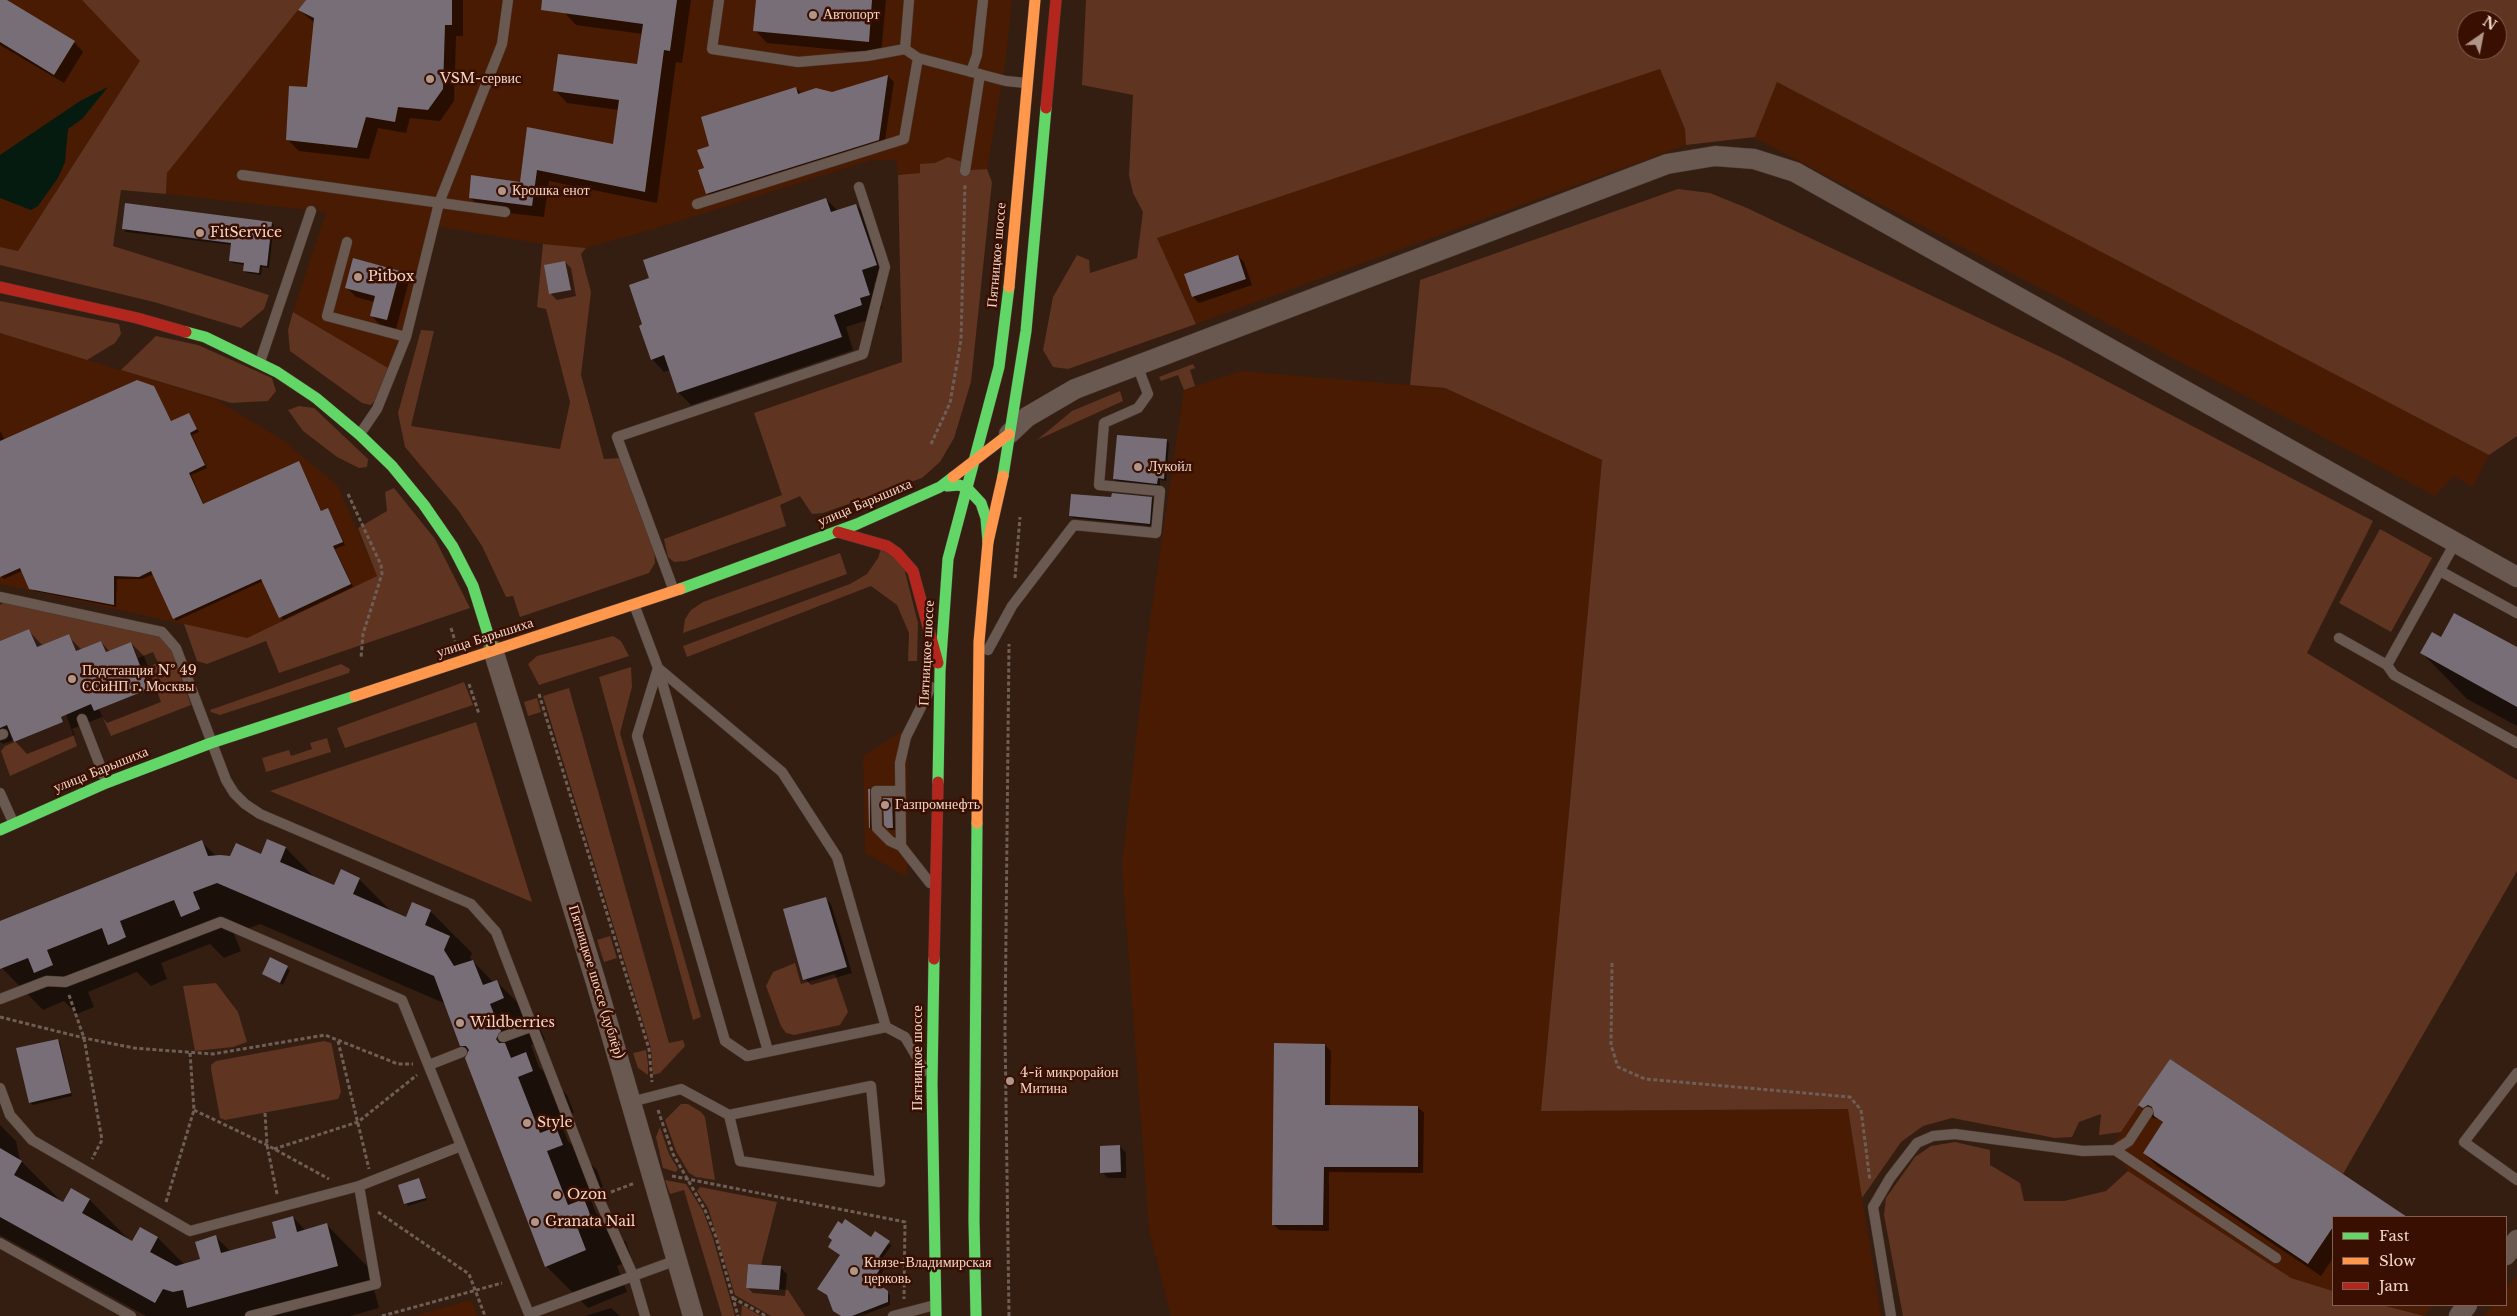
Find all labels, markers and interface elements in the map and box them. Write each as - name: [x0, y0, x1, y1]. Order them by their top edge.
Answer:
- place label: Автопорт: [823, 7, 880, 23]
- marker: Автопорт: [807, 9, 819, 21]
- north arrow: [2457, 10, 2507, 60]
- text: N: [2479, 12, 2500, 34]
- place label: VSM-сервис: [440, 71, 521, 87]
- marker: VSM-сервис: [424, 73, 436, 85]
- place label: Крошка енот: [512, 183, 590, 199]
- marker: Крошка енот: [496, 185, 508, 197]
- street label: Пятницкое шоссе: [984, 202, 1010, 308]
- place label: FitService: [210, 225, 282, 241]
- marker: FitService: [194, 227, 206, 239]
- place label: Pitbox: [368, 269, 414, 285]
- marker: Pitbox: [352, 271, 364, 283]
- place label: Лукойл: [1148, 459, 1192, 475]
- marker: Лукойл: [1132, 461, 1144, 473]
- street label: улица Барышиха: [815, 476, 915, 530]
- street label: Пятницкое шоссе: [916, 600, 938, 706]
- street label: улица Барышиха: [435, 614, 535, 662]
- place label: Подстанция № 49 ССиНП г. Москвы: [82, 663, 197, 696]
- marker: Подстанция № 49 ССиНП г. Москвы: [66, 673, 78, 685]
- street label: улица Барышиха: [51, 743, 151, 797]
- place label: Газпромнефть: [895, 797, 980, 813]
- marker: Газпромнефть: [879, 799, 891, 811]
- street label: Пятницкое шоссе (дублёр): [565, 903, 627, 1061]
- street label: Пятницкое шоссе: [910, 1005, 926, 1111]
- place label: Wildberries: [470, 1015, 555, 1031]
- marker: Wildberries: [454, 1017, 466, 1029]
- place label: 4-й микрорайон Митина: [1020, 1065, 1119, 1098]
- marker: 4-й микрорайон Митина: [1004, 1075, 1016, 1087]
- place label: Style: [537, 1115, 573, 1131]
- marker: Style: [521, 1117, 533, 1129]
- place label: Ozon: [567, 1187, 607, 1203]
- marker: Ozon: [551, 1189, 563, 1201]
- place label: Granata Nail: [545, 1214, 635, 1230]
- marker: Granata Nail: [529, 1216, 541, 1228]
- legend: [2332, 1216, 2507, 1306]
- text: Fast: [2379, 1226, 2409, 1245]
- text: Slow: [2379, 1251, 2416, 1270]
- place label: Князе-Владимирская церковь: [864, 1255, 991, 1288]
- marker: Князе-Владимирская церковь: [848, 1265, 860, 1277]
- text: Jam: [2379, 1276, 2409, 1295]

